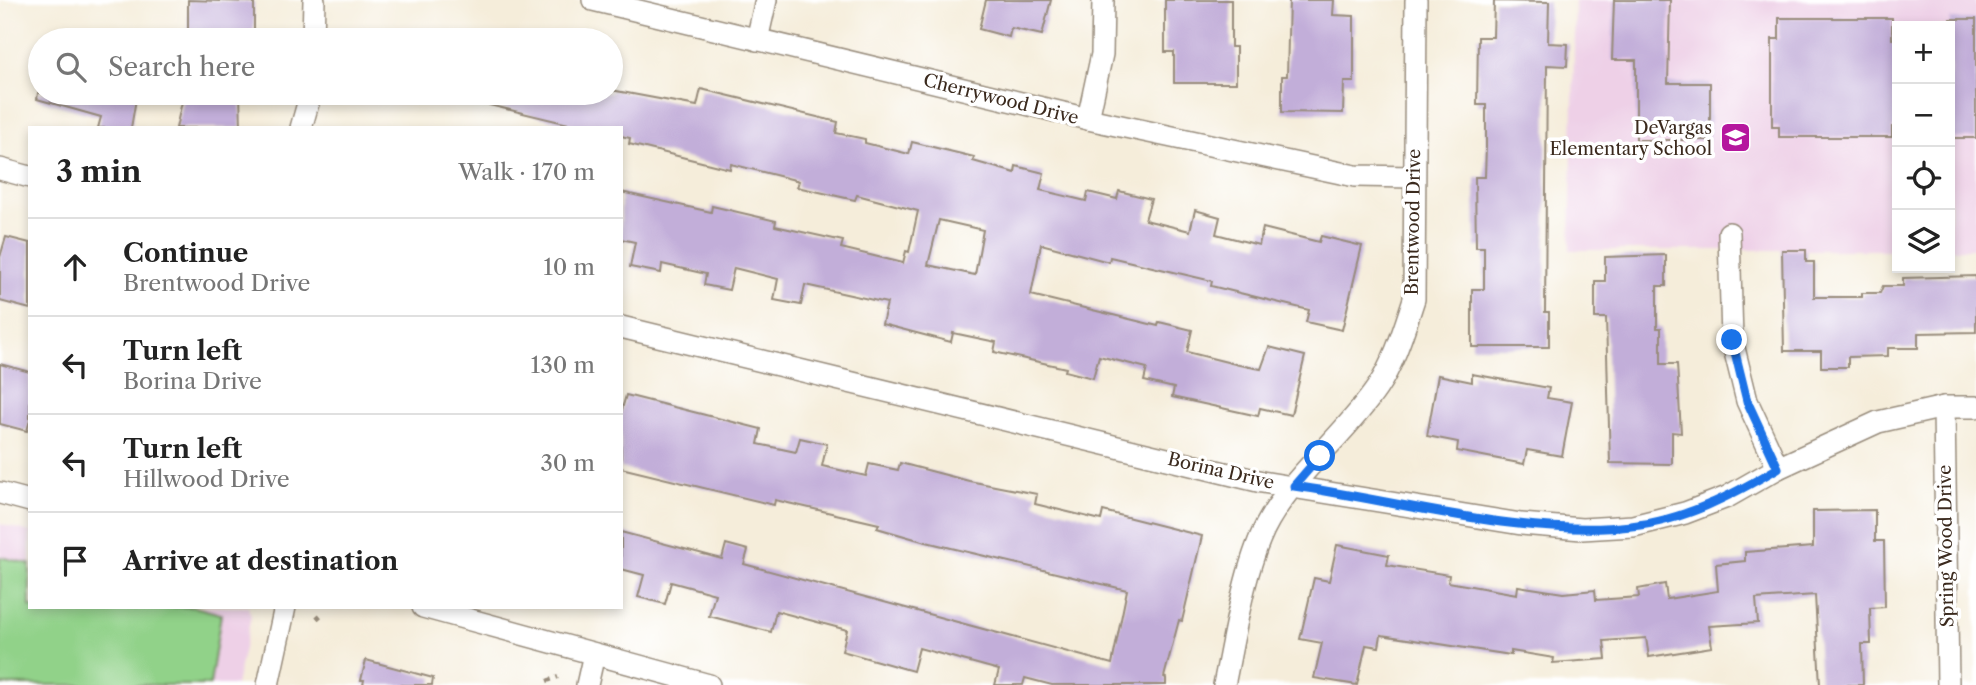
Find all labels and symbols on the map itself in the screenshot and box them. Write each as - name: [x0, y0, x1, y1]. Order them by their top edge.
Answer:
- street label: Cherrywood Drive: [921, 69, 1081, 129]
- place label: DeVargas Elementary School: [1549, 117, 1712, 160]
- school or university icon: DeVargas Elementary School: [1718, 121, 1752, 155]
- street label: Brentwood Drive: [1401, 149, 1425, 295]
- route end: [1716, 324, 1747, 355]
- route start: [1304, 440, 1335, 471]
- street label: Borina Drive: [1166, 448, 1276, 494]
- street label: Spring Wood Drive: [1934, 465, 1958, 627]

